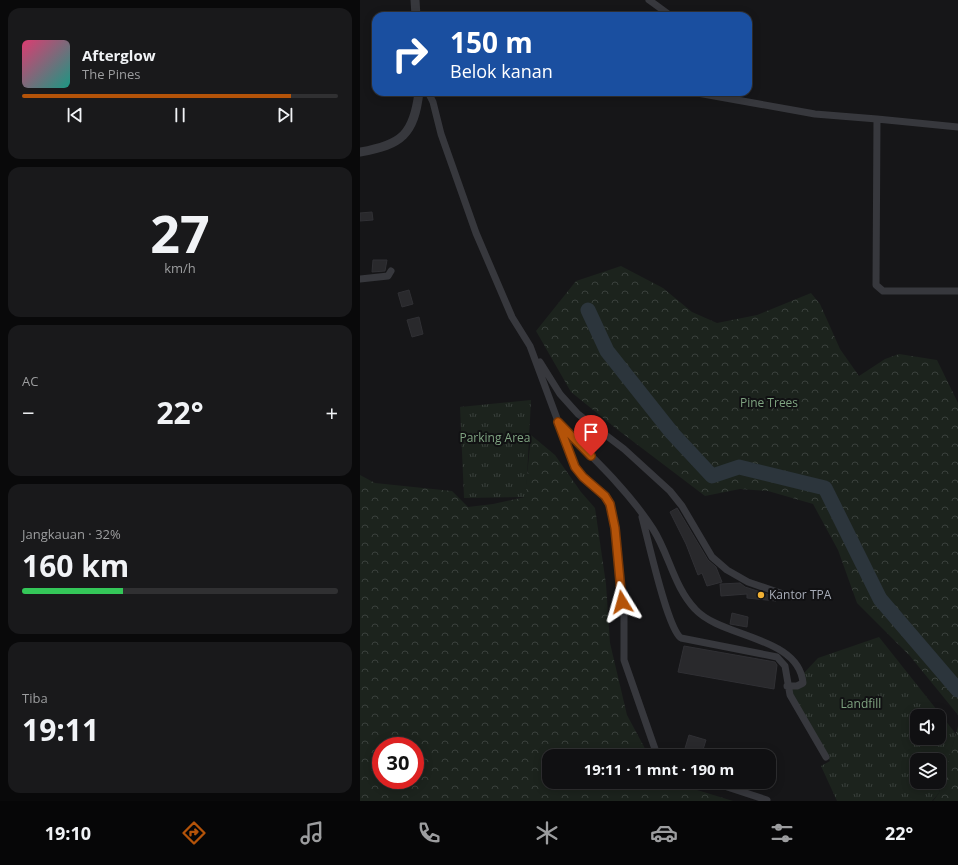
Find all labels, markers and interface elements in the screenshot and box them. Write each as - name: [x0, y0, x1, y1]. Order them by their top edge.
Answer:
- text: 150 m: [450, 23, 533, 61]
- icon: right: [384, 28, 436, 80]
- text: Afterglow: [82, 45, 156, 65]
- text: Belok kanan: [450, 59, 553, 83]
- text: The Pines: [82, 65, 140, 83]
- icon: previous: [64, 104, 86, 126]
- icon: pause: [169, 104, 191, 126]
- icon: next: [274, 104, 296, 126]
- text: 27: [150, 197, 210, 268]
- text: km/h: [164, 259, 196, 277]
- text: AC: [22, 372, 38, 390]
- text: 22°: [156, 392, 204, 433]
- park label: Pine Trees: [740, 394, 798, 411]
- text: −: [22, 397, 35, 427]
- text: +: [325, 397, 338, 427]
- pin: [574, 415, 608, 456]
- icon: arrive: [580, 421, 602, 443]
- park label: Parking Area: [459, 429, 531, 446]
- text: Jangkauan · 32%: [22, 525, 121, 543]
- text: 160 km: [22, 545, 129, 586]
- position arrow: [601, 581, 643, 623]
- place label: Kantor TPA: [769, 586, 832, 603]
- marker: Kantor TPA: [756, 590, 766, 600]
- text: Tiba: [22, 689, 48, 707]
- park label: Landfill: [841, 695, 881, 712]
- text: 19:11: [22, 709, 99, 750]
- map controls: [910, 709, 946, 789]
- button: sound: [910, 709, 946, 745]
- speed limit sign: 30: [372, 737, 424, 789]
- button: layers: [910, 753, 946, 789]
- text: 19:11 · 1 mnt · 190 m: [584, 759, 734, 779]
- icon: directions: [180, 819, 208, 847]
- icon: music: [298, 819, 326, 847]
- icon: phone: [415, 819, 443, 847]
- icon: climate: [533, 819, 561, 847]
- icon: car: [650, 819, 678, 847]
- icon: filters: [768, 819, 796, 847]
- text: 19:10: [45, 821, 91, 845]
- text: 22°: [885, 821, 913, 845]

